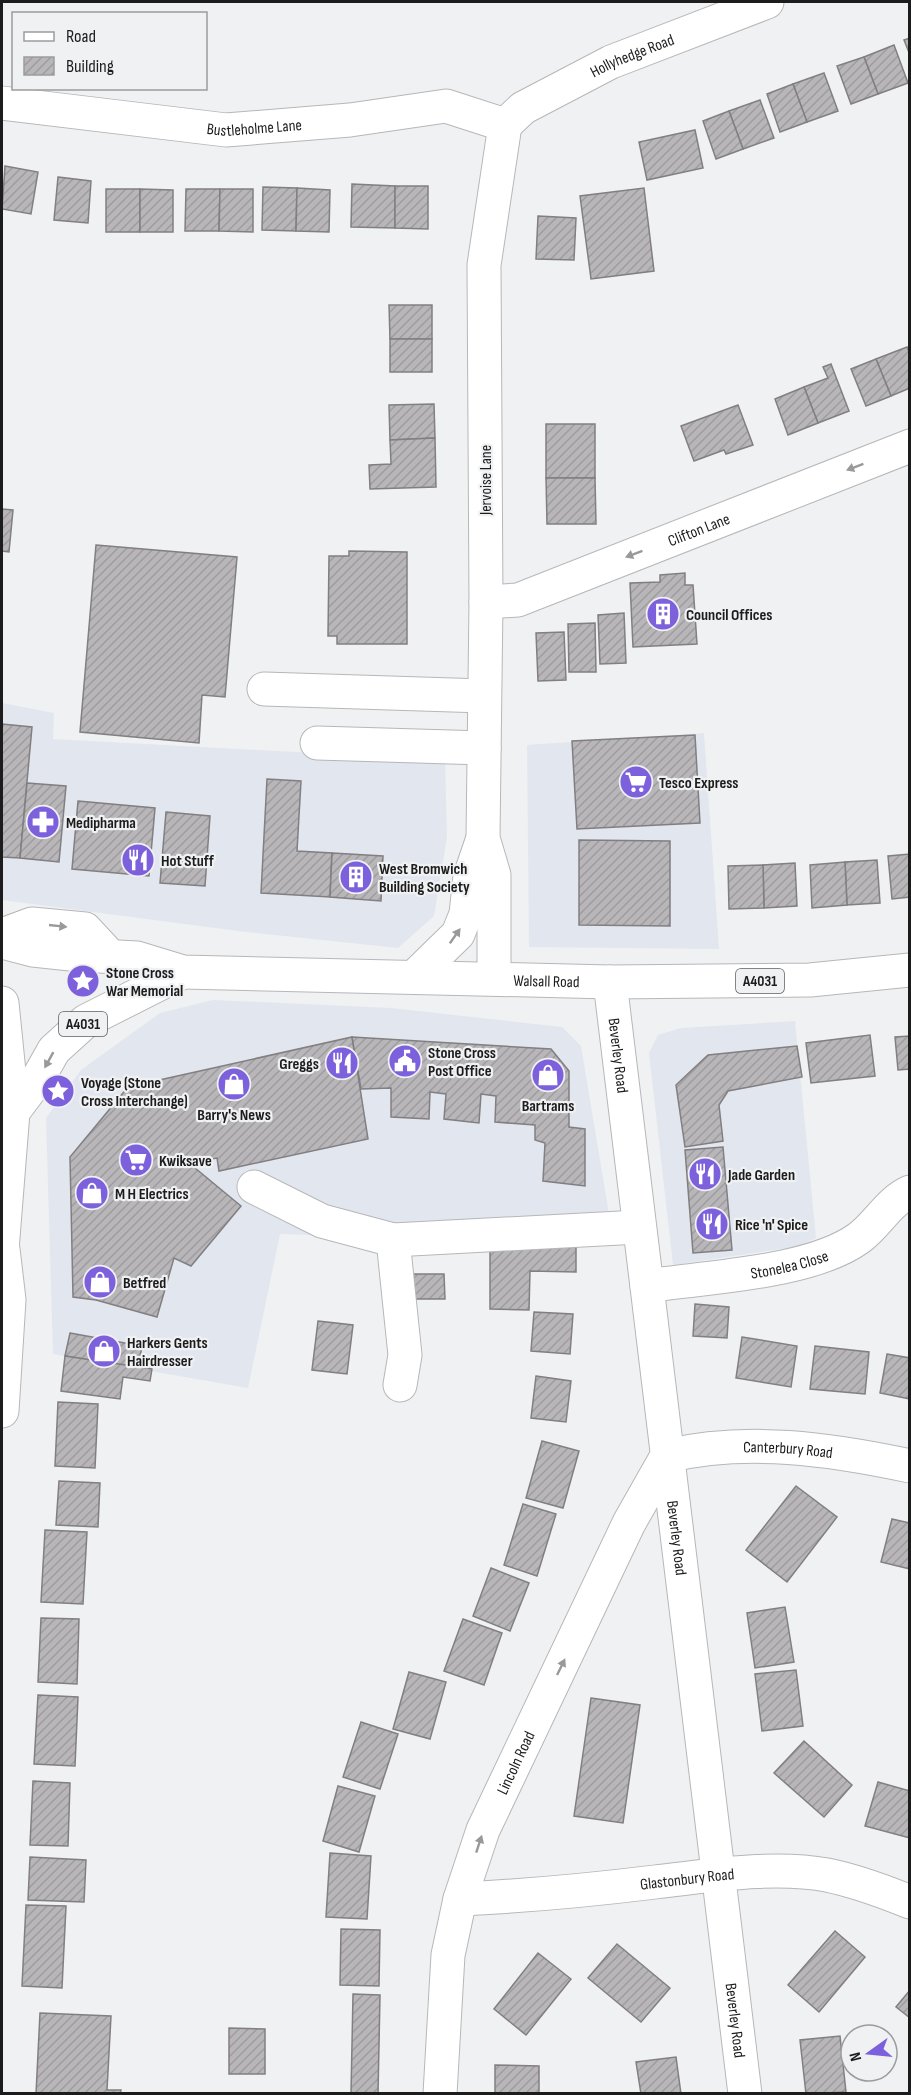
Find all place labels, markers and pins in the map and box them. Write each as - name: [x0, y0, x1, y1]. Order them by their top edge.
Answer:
- building icon: Council Offices: [645, 596, 681, 632]
- place label: Council Offices: [686, 606, 772, 625]
- supermarket icon: Tesco Express: [618, 764, 654, 800]
- place label: Tesco Express: [659, 774, 738, 793]
- pharmacy icon: Medipharma: [25, 804, 61, 840]
- place label: Medipharma: [66, 814, 136, 833]
- restaurant icon: Hot Stuff: [120, 842, 156, 878]
- place label: Hot Stuff: [161, 852, 215, 871]
- building icon: West Bromwich Building Society: [338, 859, 374, 895]
- place label: West Bromwich Building Society: [379, 860, 470, 897]
- place icon: Stone Cross War Memorial: [65, 963, 101, 999]
- place label: Stone Cross War Memorial: [106, 964, 183, 1001]
- public building icon: Stone Cross Post Office: [387, 1043, 423, 1079]
- place label: Stone Cross Post Office: [428, 1044, 496, 1081]
- restaurant icon: Greggs: [324, 1045, 360, 1081]
- place label: Greggs: [279, 1055, 319, 1074]
- shop icon: Bartrams: [530, 1057, 566, 1093]
- shop icon: Barry's News: [216, 1066, 252, 1102]
- place icon: Voyage (Stone Cross Interchange): [40, 1073, 76, 1109]
- place label: Voyage (Stone Cross Interchange): [81, 1074, 188, 1111]
- place label: Bartrams: [522, 1097, 574, 1116]
- place label: Barry's News: [197, 1106, 271, 1125]
- supermarket icon: Kwiksave: [118, 1142, 154, 1178]
- place label: Kwiksave: [159, 1152, 212, 1171]
- restaurant icon: Jade Garden: [687, 1156, 723, 1192]
- place label: Jade Garden: [727, 1166, 795, 1185]
- shop icon: M H Electrics: [74, 1175, 110, 1211]
- place label: M H Electrics: [115, 1185, 189, 1204]
- restaurant icon: Rice 'n' Spice: [694, 1206, 730, 1242]
- place label: Rice 'n' Spice: [735, 1216, 808, 1235]
- shop icon: Betfred: [82, 1264, 118, 1300]
- place label: Betfred: [123, 1274, 166, 1293]
- shop icon: Harkers Gents Hairdresser: [86, 1333, 122, 1369]
- place label: Harkers Gents Hairdresser: [127, 1334, 208, 1371]

